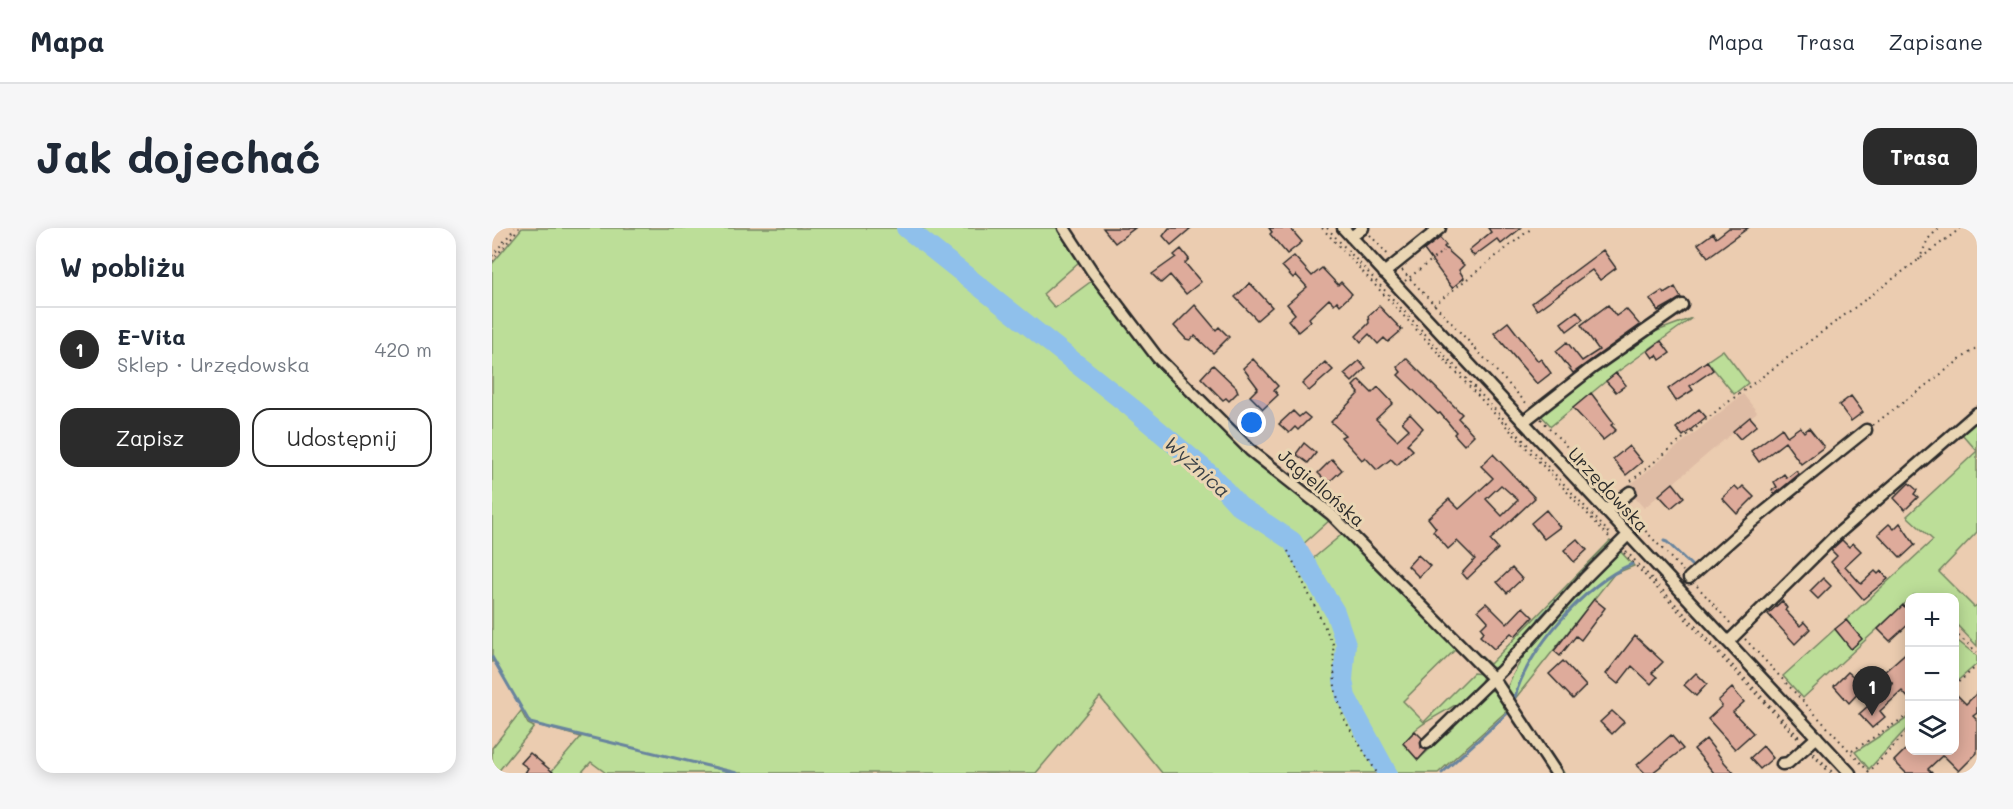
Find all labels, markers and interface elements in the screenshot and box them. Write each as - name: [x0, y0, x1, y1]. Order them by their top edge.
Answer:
- text: Mapa: [30, 23, 105, 59]
- text: Mapa: [1708, 28, 1764, 55]
- text: Trasa: [1797, 28, 1855, 55]
- text: Zapisane: [1888, 28, 1983, 55]
- button: Trasa: [1863, 128, 1977, 185]
- text: Jak dojechać: [36, 129, 321, 184]
- text: W pobliżu: [60, 250, 186, 284]
- text: E-Vita: [117, 322, 186, 351]
- text: 1: [75, 336, 84, 362]
- text: 420 m: [374, 336, 432, 362]
- text: Sklep · Urzędowska: [117, 351, 310, 377]
- button: Zapisz: [60, 408, 240, 467]
- button: Udostępnij: [252, 408, 432, 467]
- your location: [1237, 408, 1266, 437]
- water label: Wyżnica: [1159, 430, 1236, 503]
- street label: Urzędowska: [1563, 442, 1654, 537]
- street label: Jagiellońska: [1273, 443, 1370, 532]
- map controls: [1905, 593, 1959, 755]
- button: +: [1905, 593, 1959, 647]
- button: −: [1905, 647, 1959, 701]
- pin: 1: [1852, 666, 1892, 716]
- button: layers: [1905, 701, 1959, 755]

